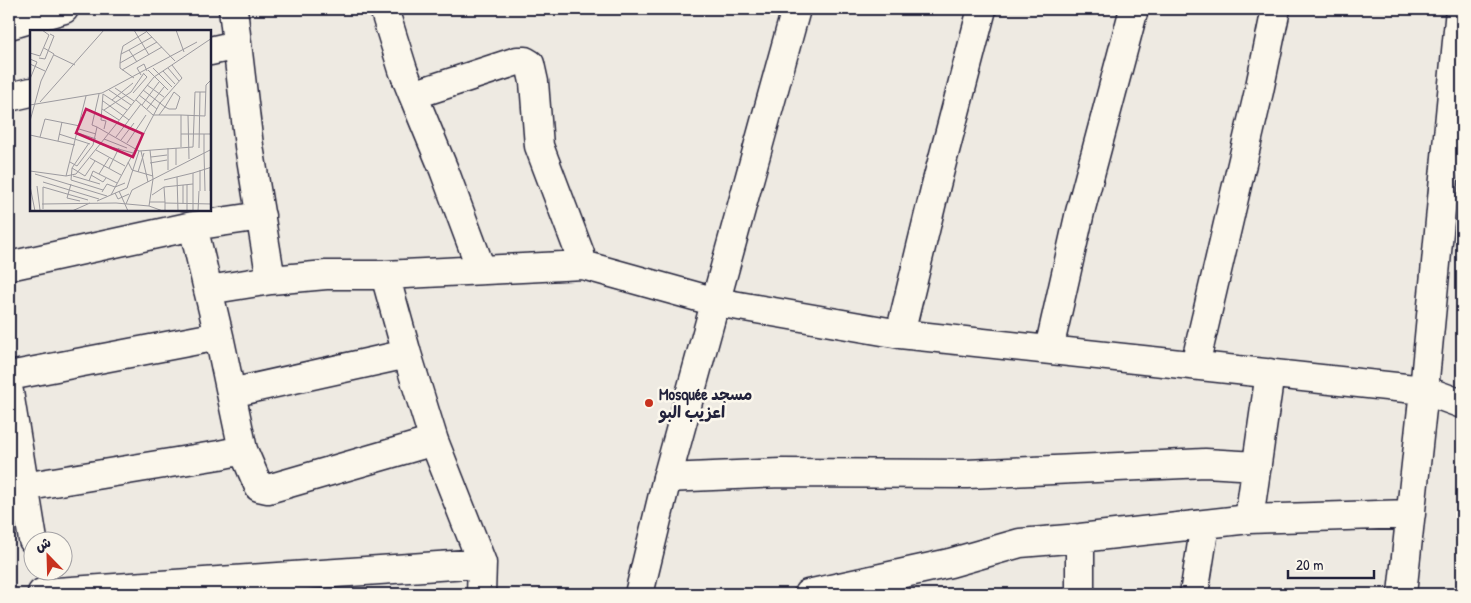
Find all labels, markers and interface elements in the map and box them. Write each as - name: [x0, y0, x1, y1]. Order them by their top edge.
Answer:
- inset map: [30, 30, 211, 211]
- place label: Mosquée مسجد اعزيب البو: [658, 383, 752, 423]
- marker: Mosquée مسجد اعزيب البو: [643, 397, 655, 409]
- north arrow: [22, 530, 72, 580]
- text: ش: [32, 532, 54, 555]
- scale bar: [1288, 548, 1375, 580]
- text: 20 m: [1296, 554, 1323, 575]

